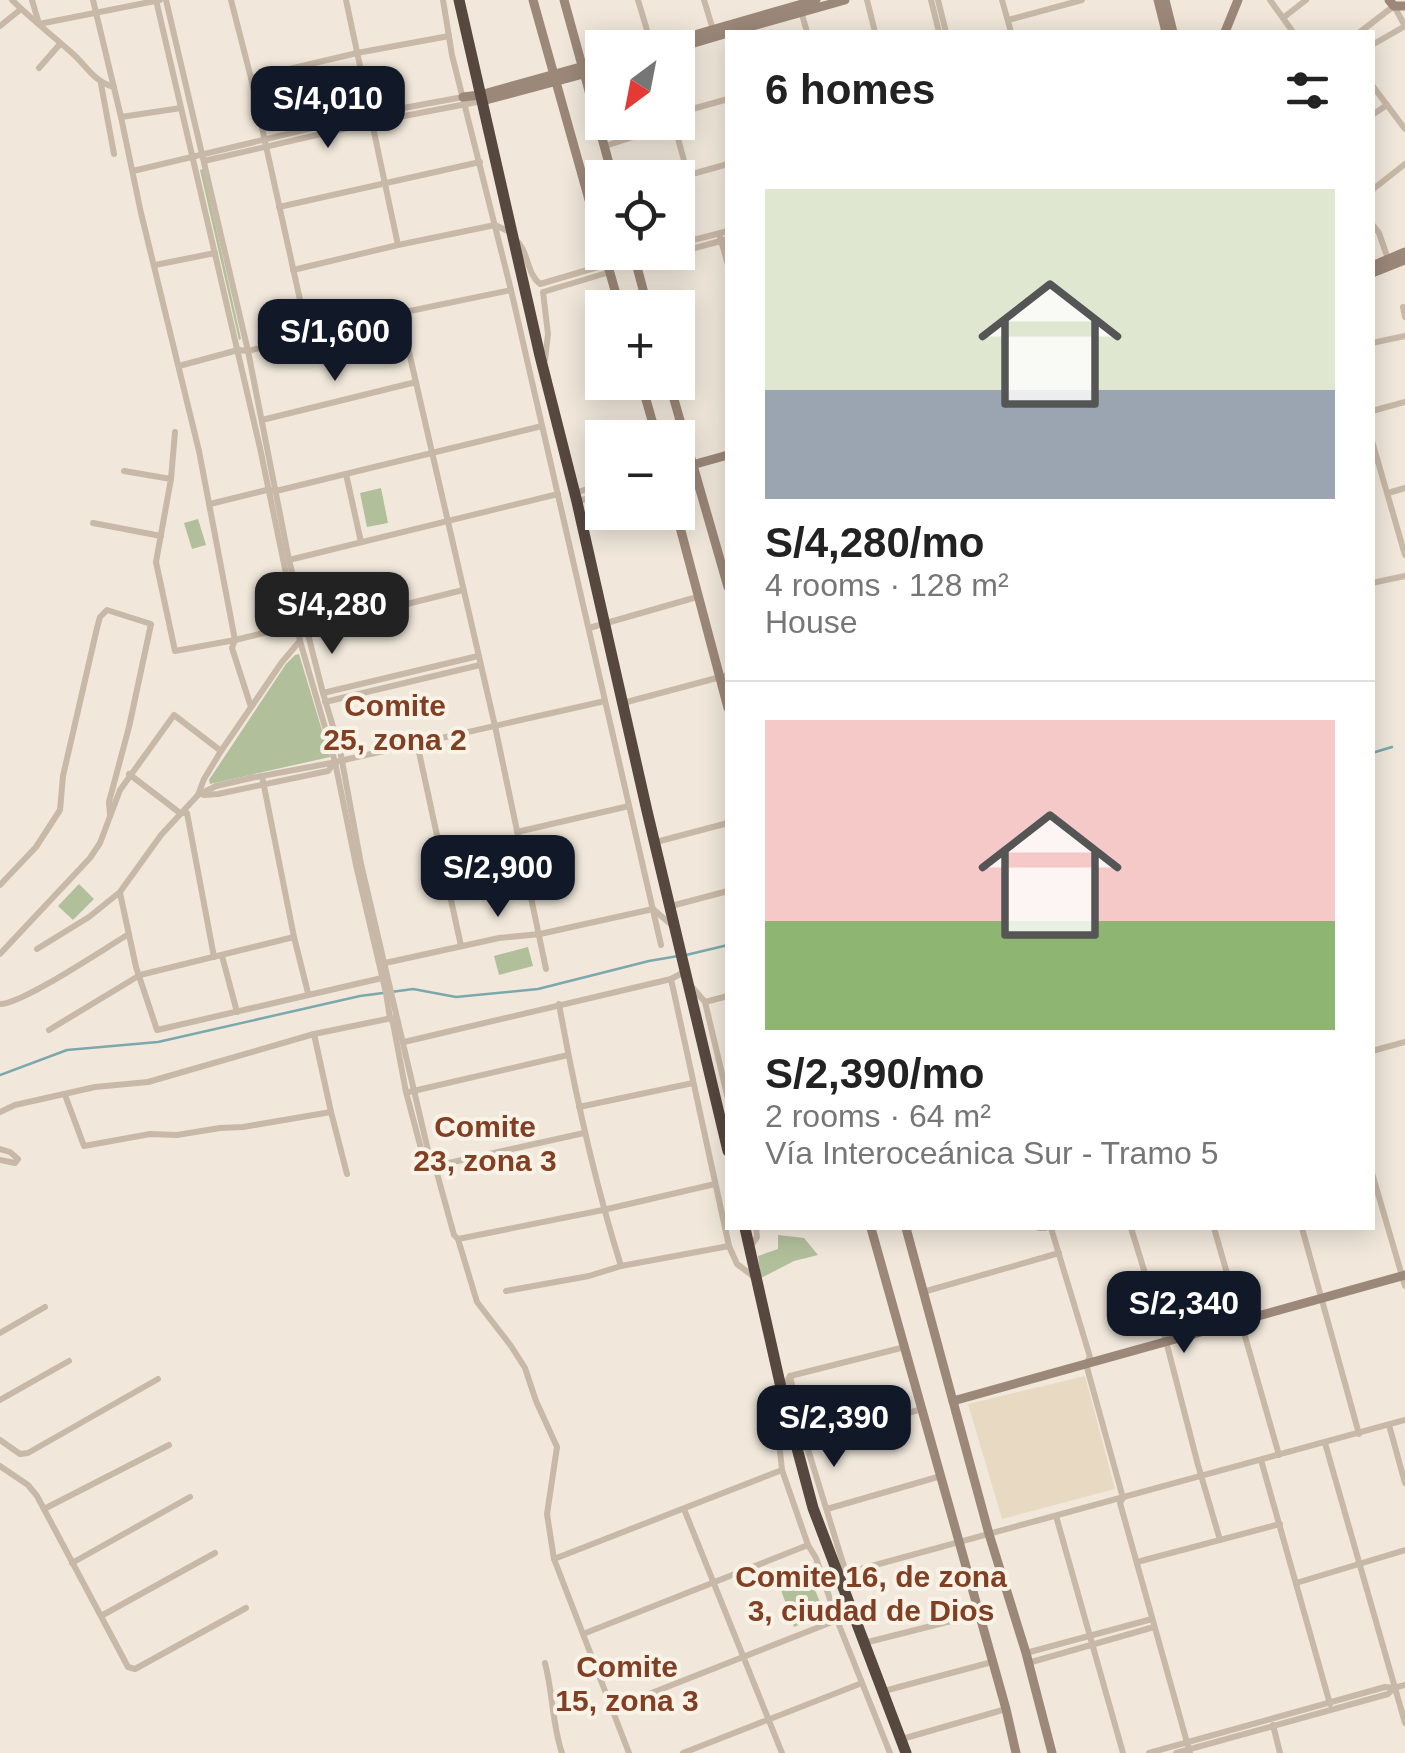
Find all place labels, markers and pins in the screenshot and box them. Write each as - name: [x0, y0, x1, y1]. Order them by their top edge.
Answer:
- pin: S/4,010: [236, 66, 420, 151]
- pin: S/1,600: [243, 299, 427, 384]
- pin: S/4,280: [240, 572, 424, 657]
- pin: S/2,900: [406, 835, 590, 920]
- pin: S/2,340: [1092, 1271, 1276, 1356]
- pin: S/2,390: [742, 1385, 926, 1470]

